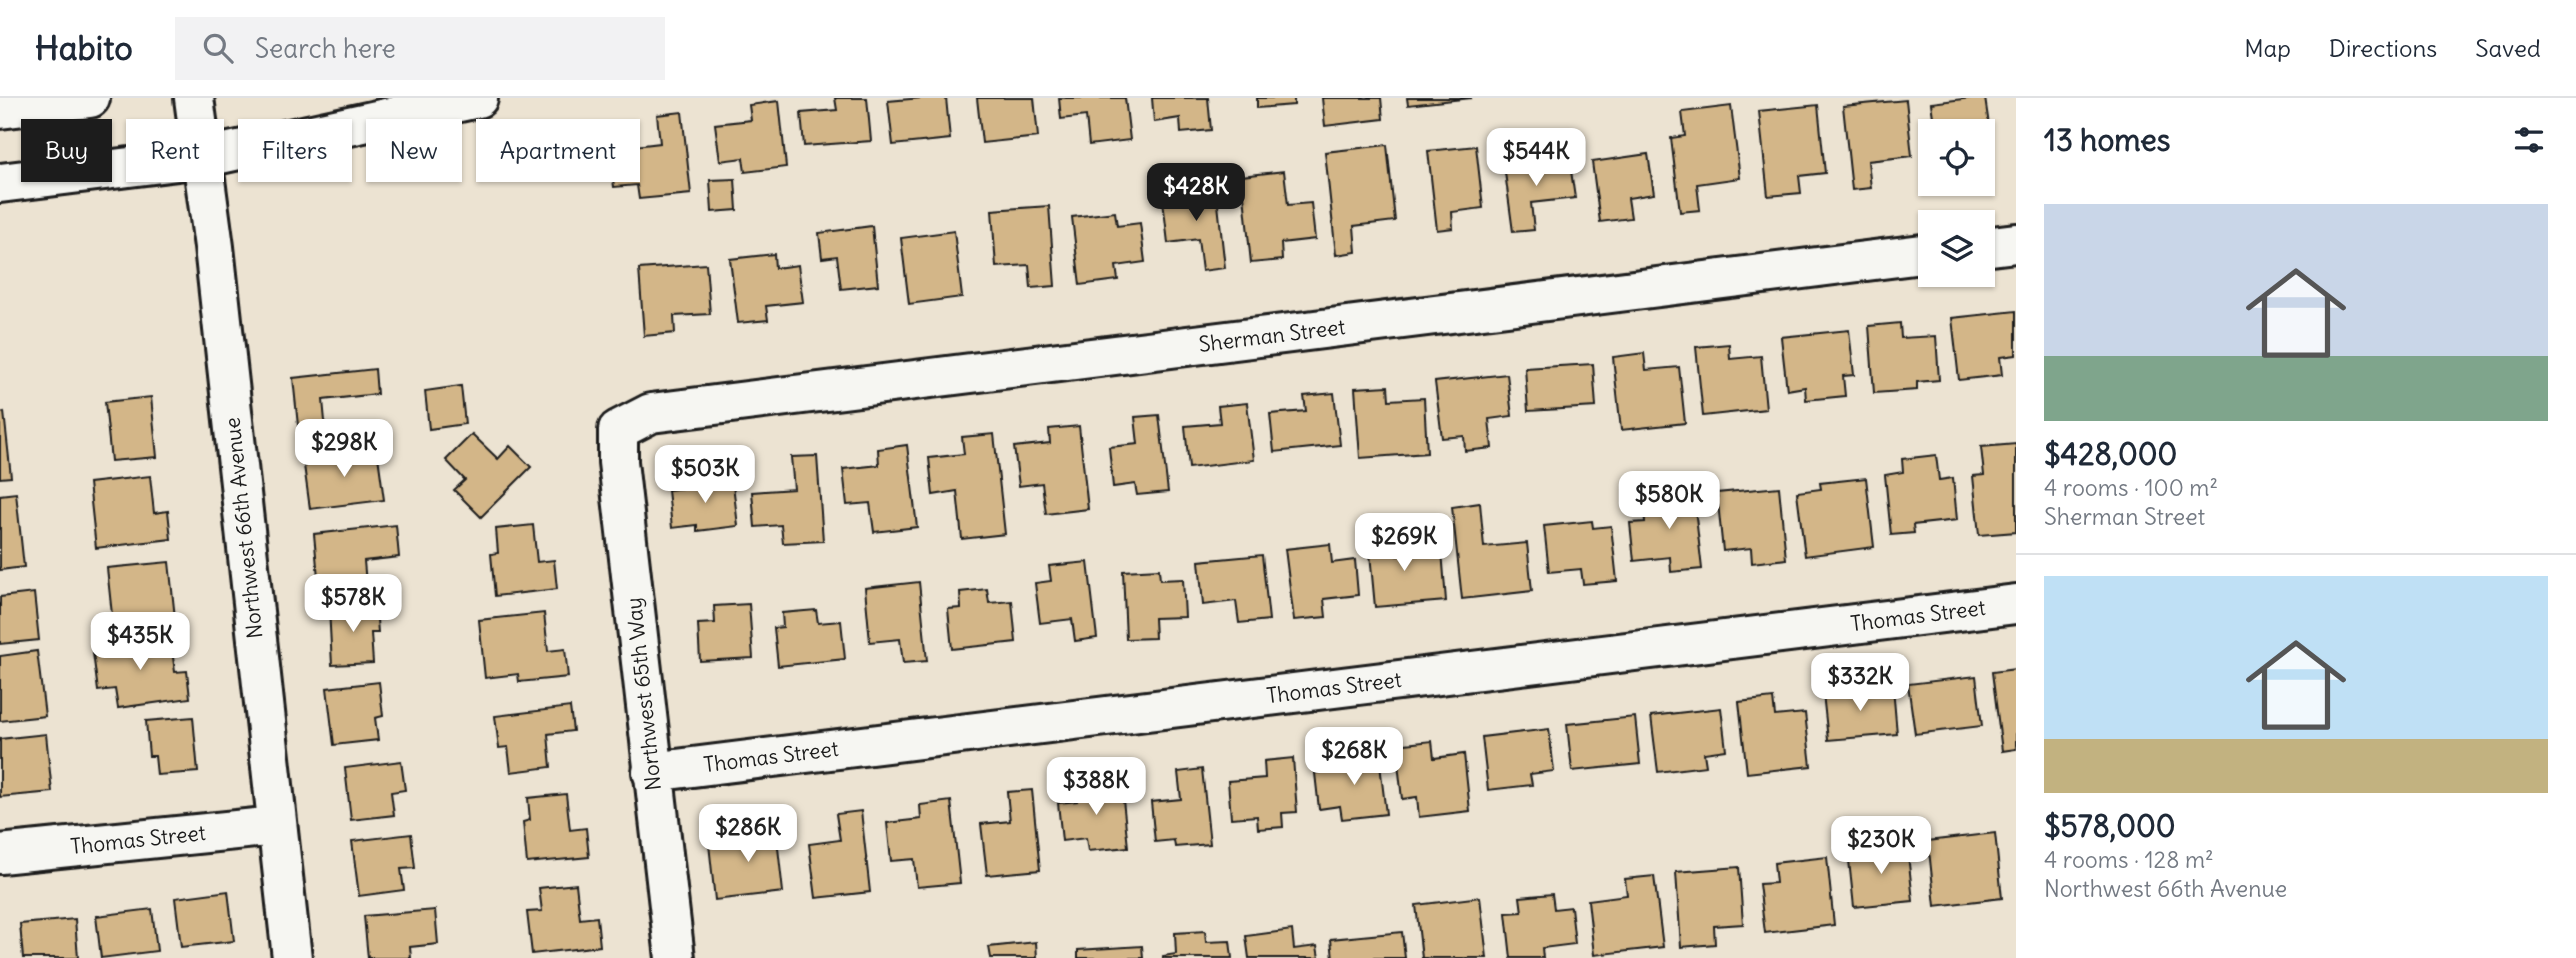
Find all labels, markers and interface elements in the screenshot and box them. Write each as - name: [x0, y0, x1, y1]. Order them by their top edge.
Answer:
- search box: [175, 17, 665, 80]
- text: Habito: [35, 27, 133, 69]
- icon: search: [199, 29, 237, 67]
- text: Search here: [255, 32, 396, 65]
- text: Map: [2244, 33, 2291, 63]
- text: Directions: [2329, 33, 2437, 63]
- text: Saved: [2475, 33, 2541, 63]
- chip: Buy: [21, 119, 112, 182]
- chip: Rent: [126, 119, 224, 182]
- chip: Filters: [238, 119, 352, 182]
- chip: New: [366, 119, 462, 182]
- chip: Apartment: [476, 119, 640, 182]
- map controls: [1918, 119, 1995, 287]
- button: locate: [1918, 119, 1995, 196]
- text: 13 homes: [2044, 121, 2170, 159]
- icon: filters: [2510, 121, 2548, 159]
- pin: $544K: [1487, 129, 1585, 188]
- text: $544K: [1503, 136, 1569, 165]
- pin: $428K: [1147, 164, 1245, 223]
- text: $428K: [1163, 171, 1229, 200]
- button: layers: [1918, 210, 1995, 287]
- icon: home: [2233, 250, 2359, 376]
- street label: Sherman Street: [1197, 313, 1347, 358]
- street label: Northwest 66th Avenue: [218, 416, 269, 640]
- pin: $298K: [295, 420, 393, 479]
- text: $298K: [311, 427, 377, 456]
- text: $428,000: [2044, 435, 2177, 473]
- pin: $503K: [656, 446, 754, 505]
- text: $503K: [671, 453, 739, 482]
- pin: $580K: [1620, 472, 1718, 531]
- text: 4 rooms · 100 m²: [2044, 473, 2218, 502]
- text: $580K: [1635, 479, 1703, 508]
- text: Sherman Street: [2044, 502, 2205, 531]
- pin: $269K: [1355, 514, 1453, 573]
- text: $269K: [1371, 521, 1437, 550]
- pin: $578K: [304, 574, 402, 634]
- text: $578K: [321, 582, 385, 611]
- street label: Thomas Street: [1849, 594, 1987, 637]
- street label: Northwest 65th Way: [620, 596, 667, 792]
- pin: $435K: [91, 612, 189, 672]
- text: $435K: [107, 620, 173, 649]
- icon: home: [2233, 622, 2359, 748]
- pin: $332K: [1811, 654, 1909, 713]
- text: $332K: [1827, 661, 1893, 690]
- street label: Thomas Street: [1265, 666, 1403, 709]
- pin: $268K: [1305, 728, 1403, 787]
- street label: Thomas Street: [702, 735, 840, 778]
- text: $268K: [1321, 735, 1387, 764]
- pin: $388K: [1047, 758, 1145, 817]
- text: $388K: [1063, 765, 1129, 794]
- pin: $286K: [699, 804, 797, 864]
- text: $578,000: [2044, 807, 2175, 845]
- text: $286K: [715, 812, 781, 841]
- pin: $230K: [1832, 816, 1930, 876]
- street label: Thomas Street: [69, 819, 207, 860]
- text: $230K: [1847, 824, 1915, 853]
- text: 4 rooms · 128 m²: [2044, 845, 2214, 874]
- text: Northwest 66th Avenue: [2044, 874, 2287, 903]

